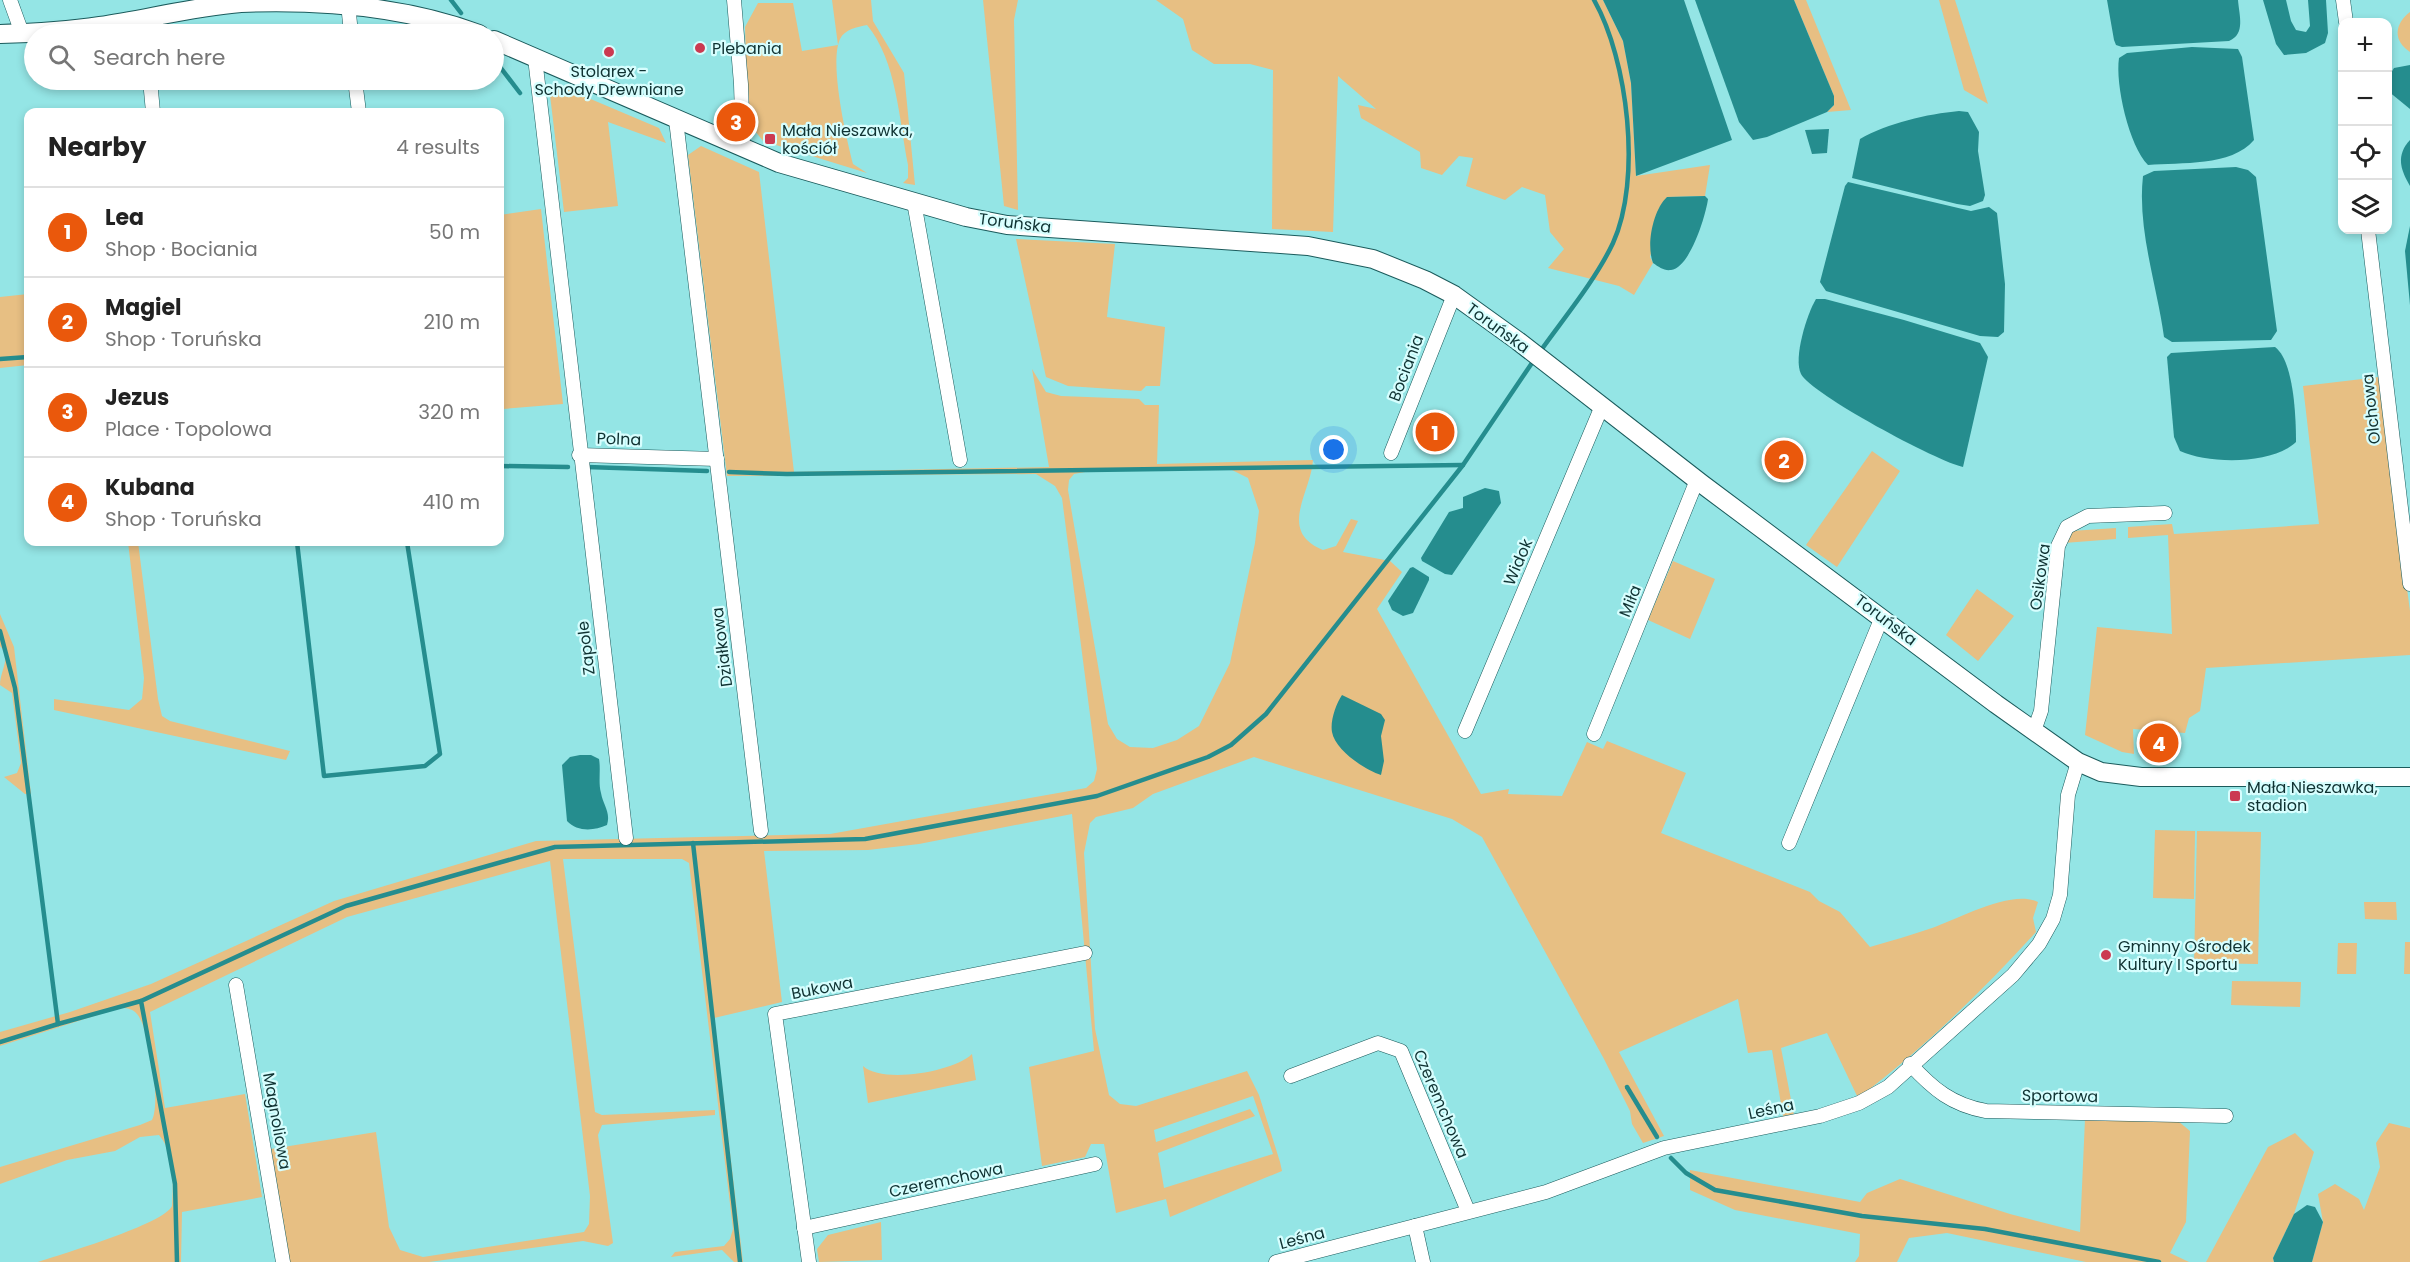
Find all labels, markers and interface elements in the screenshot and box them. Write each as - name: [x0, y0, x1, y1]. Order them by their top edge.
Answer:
- map controls: [2338, 18, 2392, 234]
- button: +: [2338, 18, 2392, 72]
- search box: [24, 24, 504, 90]
- place label: Plebania: [712, 37, 782, 60]
- icon: search: [45, 41, 78, 74]
- marker: Plebania: [693, 41, 707, 55]
- text: Search here: [93, 42, 226, 73]
- marker: Stolarex - Schody Drewniane: [602, 45, 616, 59]
- place label: Stolarex - Schody Drewniane: [534, 60, 684, 101]
- button: −: [2338, 72, 2392, 126]
- pin: 3: [716, 100, 756, 144]
- place label: Mała Nieszawka, kościół: [782, 119, 913, 160]
- button: locate: [2338, 126, 2392, 180]
- text: Nearby: [48, 129, 146, 165]
- marker: Mała Nieszawka, kościół: [763, 132, 777, 146]
- text: 4 results: [396, 133, 480, 161]
- button: layers: [2338, 180, 2392, 234]
- text: Lea: [105, 202, 144, 233]
- street label: Toruńska: [977, 207, 1053, 239]
- text: 1: [64, 218, 71, 246]
- text: 50 m: [429, 218, 480, 246]
- text: Shop · Bociania: [105, 235, 258, 263]
- text: Magiel: [105, 292, 182, 323]
- street label: Toruńska: [1462, 297, 1534, 359]
- text: 2: [62, 308, 73, 336]
- text: 210 m: [424, 308, 480, 336]
- text: Shop · Toruńska: [105, 325, 262, 353]
- street label: Bociania: [1383, 331, 1429, 405]
- street label: Olchowa: [2356, 373, 2386, 445]
- text: Jezus: [105, 382, 169, 413]
- text: 3: [61, 398, 74, 426]
- text: 320 m: [418, 398, 480, 426]
- pin: 1: [1416, 410, 1454, 454]
- text: Place · Topolowa: [105, 415, 272, 443]
- street label: Polna: [596, 427, 642, 451]
- your location: [1319, 435, 1348, 464]
- pin: 2: [1764, 438, 1804, 482]
- text: Kubana: [105, 472, 195, 503]
- text: 4: [61, 488, 74, 516]
- text: 410 m: [423, 488, 480, 516]
- text: Shop · Toruńska: [105, 505, 262, 533]
- street label: Widok: [1498, 534, 1538, 589]
- street label: Osikowa: [2024, 542, 2056, 612]
- street label: Miła: [1613, 582, 1647, 620]
- street label: Toruńska: [1850, 589, 1922, 651]
- street label: Działkowa: [706, 606, 738, 688]
- street label: Zapole: [571, 620, 601, 676]
- pin: 4: [2140, 720, 2178, 766]
- place label: Mała Nieszawka, stadion: [2247, 776, 2378, 817]
- marker: Mała Nieszawka, stadion: [2228, 789, 2242, 803]
- place label: Gminny Ośrodek Kultury I Sportu: [2118, 935, 2251, 976]
- marker: Gminny Ośrodek Kultury I Sportu: [2099, 948, 2113, 962]
- street label: Bukowa: [789, 971, 855, 1005]
- street label: Czeremchowa: [1408, 1046, 1474, 1162]
- street label: Magnoliowa: [257, 1071, 297, 1171]
- street label: Sportowa: [2022, 1084, 2098, 1108]
- street label: Leśna: [1746, 1093, 1796, 1125]
- street label: Czeremchowa: [887, 1157, 1005, 1203]
- street label: Leśna: [1277, 1221, 1327, 1255]

